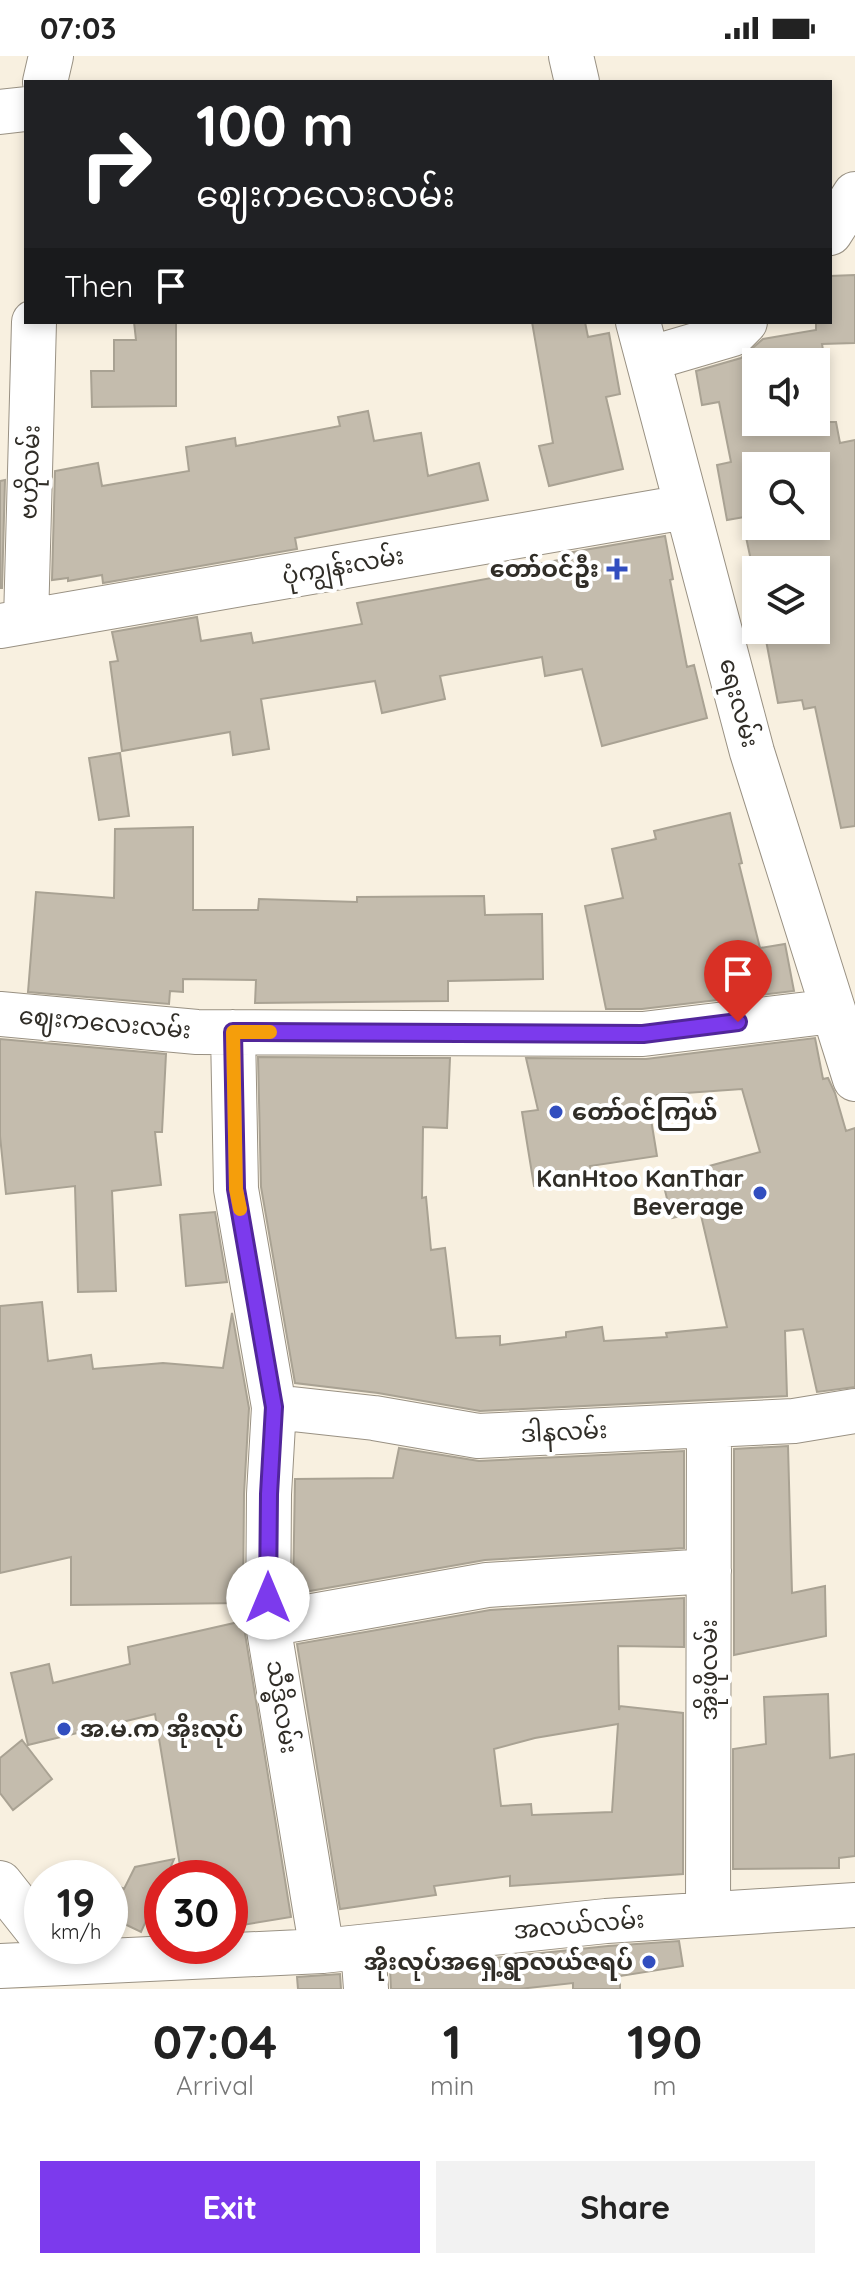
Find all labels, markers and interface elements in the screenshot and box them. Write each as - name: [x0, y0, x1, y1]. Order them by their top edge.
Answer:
- text: 07:03: [40, 9, 116, 47]
- text: 100 m: [196, 90, 354, 160]
- icon: right: [64, 112, 168, 216]
- text: ဈေးကလေးလမ်း: [196, 171, 455, 216]
- icon: arrive: [149, 264, 193, 308]
- text: Then: [64, 267, 133, 305]
- map controls: [742, 348, 830, 644]
- button: sound: [742, 348, 830, 436]
- street label: ဗဟိုလမ်း: [12, 424, 51, 520]
- button: search: [742, 452, 830, 540]
- street label: ပုံကျွန်းလမ်း: [280, 540, 407, 597]
- place label: တော်ဝင်ဦး: [490, 553, 599, 588]
- button: layers: [742, 556, 830, 644]
- marker: တော်ဝင်ဦး: [606, 558, 628, 580]
- street label: ရေးလမ်း: [709, 655, 766, 752]
- pin: [704, 940, 772, 1022]
- icon: arrive: [716, 952, 760, 996]
- street label: ဈေးကလေးလမ်း: [17, 1000, 192, 1049]
- place label: တော်ဝင်ကြယ်: [572, 1096, 717, 1131]
- marker: တော်ဝင်ကြယ်: [547, 1103, 565, 1121]
- place label: KanHtoo KanThar Beverage: [536, 1163, 744, 1221]
- marker: KanHtoo KanThar Beverage: [751, 1184, 769, 1202]
- street label: ဒါနလမ်း: [520, 1414, 608, 1453]
- position arrow: [226, 1556, 310, 1640]
- street label: အိုးဖိုလမ်း: [693, 1619, 728, 1721]
- street label: သီဒ္ဓိလမ်း: [255, 1658, 305, 1756]
- place label: အ.မ.က အိုးလုပ်: [80, 1713, 243, 1748]
- marker: အ.မ.က အိုးလုပ်: [55, 1720, 73, 1738]
- speed limit sign: 30: [144, 1860, 248, 1964]
- text: 19: [57, 1877, 95, 1927]
- street label: အလယ်လမ်း: [512, 1903, 646, 1945]
- text: km/h: [51, 1919, 101, 1944]
- place label: အိုးလုပ်အရှေ့ရွာလယ်ဇရပ်: [364, 1946, 633, 1981]
- marker: အိုးလုပ်အရှေ့ရွာလယ်ဇရပ်: [640, 1953, 658, 1971]
- text: 07:04: [153, 2011, 277, 2071]
- text: 1: [443, 2011, 461, 2071]
- text: 190: [627, 2011, 702, 2071]
- text: Arrival: [176, 2069, 254, 2102]
- text: min: [430, 2069, 474, 2102]
- text: m: [653, 2069, 676, 2102]
- button: Exit: [40, 2161, 420, 2253]
- button: Share: [436, 2161, 815, 2253]

